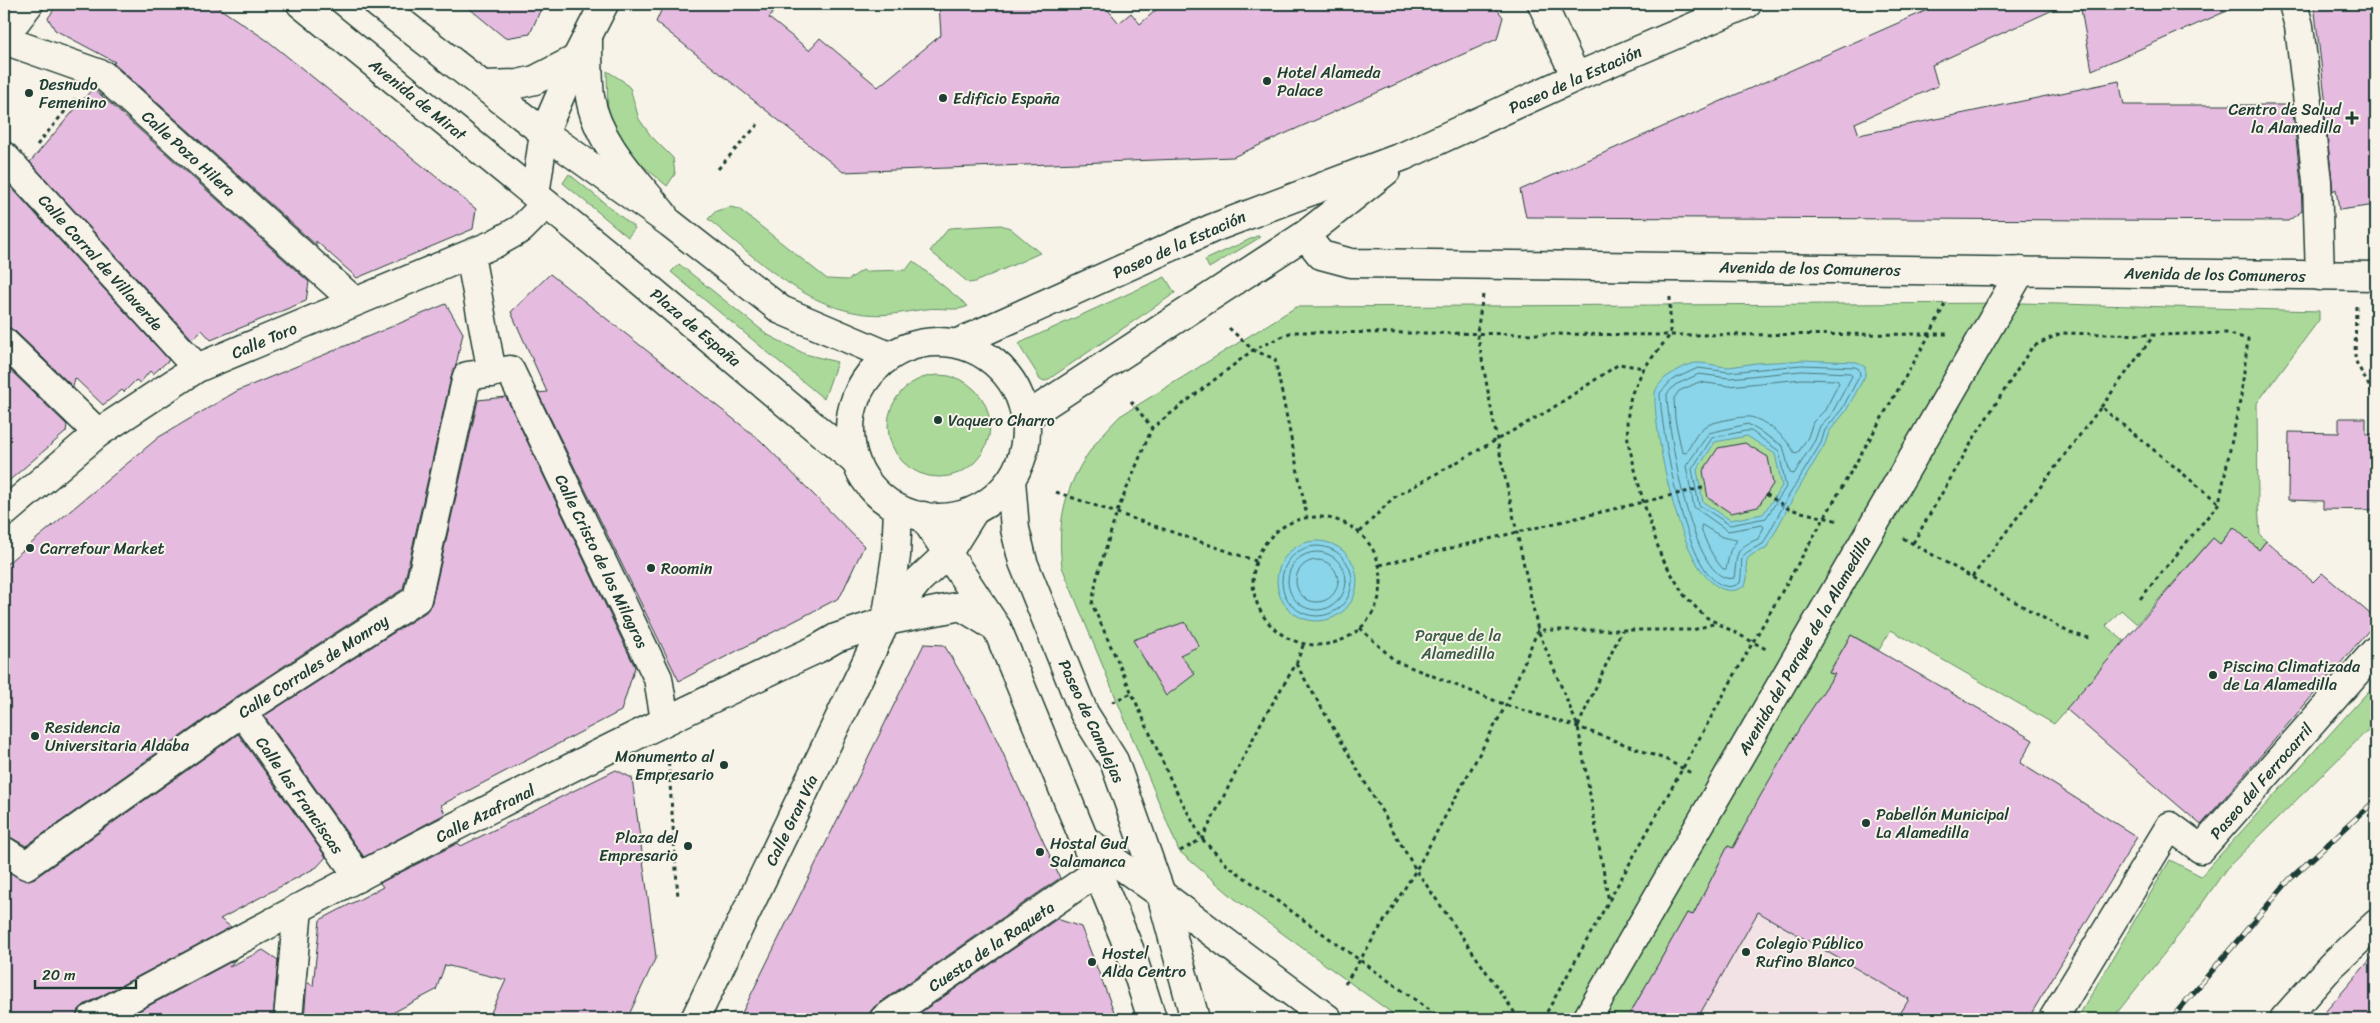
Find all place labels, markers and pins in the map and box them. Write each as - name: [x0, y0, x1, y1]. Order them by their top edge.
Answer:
- place label: Hotel Alameda Palace: [1277, 58, 1381, 105]
- place label: Desnudo Femenino: [39, 70, 106, 117]
- marker: Hotel Alameda Palace: [1261, 75, 1273, 87]
- place label: Edificio España: [953, 84, 1061, 113]
- marker: Desnudo Femenino: [23, 87, 35, 99]
- marker: Edificio España: [937, 92, 949, 104]
- place label: Centro de Salud la Alamedilla: [2228, 95, 2343, 142]
- marker: Centro de Salud la Alamedilla: [2345, 111, 2359, 125]
- place label: Vaquero Charro: [948, 406, 1055, 435]
- marker: Vaquero Charro: [932, 414, 944, 426]
- place label: Carrefour Market: [40, 534, 164, 563]
- marker: Carrefour Market: [24, 542, 36, 554]
- place label: Roomin: [661, 554, 713, 583]
- marker: Roomin: [645, 562, 657, 574]
- place label: Piscina Climatizada de La Alamedilla: [2223, 652, 2361, 699]
- marker: Piscina Climatizada de La Alamedilla: [2207, 669, 2219, 681]
- place label: Residencia Universitaria Aldaba: [45, 713, 190, 760]
- marker: Residencia Universitaria Aldaba: [29, 730, 41, 742]
- place label: Monumento al Empresario: [615, 742, 714, 789]
- marker: Monumento al Empresario: [718, 759, 730, 771]
- place label: Pabellón Municipal La Alamedilla: [1876, 800, 2009, 847]
- marker: Pabellón Municipal La Alamedilla: [1860, 817, 1872, 829]
- place label: Plaza del Empresario: [599, 823, 678, 870]
- place label: Hostal Gud Salamanca: [1050, 829, 1129, 876]
- marker: Plaza del Empresario: [682, 840, 694, 852]
- marker: Hostal Gud Salamanca: [1034, 846, 1046, 858]
- place label: Colegio Público Rufino Blanco: [1756, 929, 1863, 976]
- place label: Hostel Alda Centro: [1101, 939, 1186, 986]
- marker: Colegio Público Rufino Blanco: [1740, 946, 1752, 958]
- marker: Hostel Alda Centro: [1086, 956, 1098, 968]

